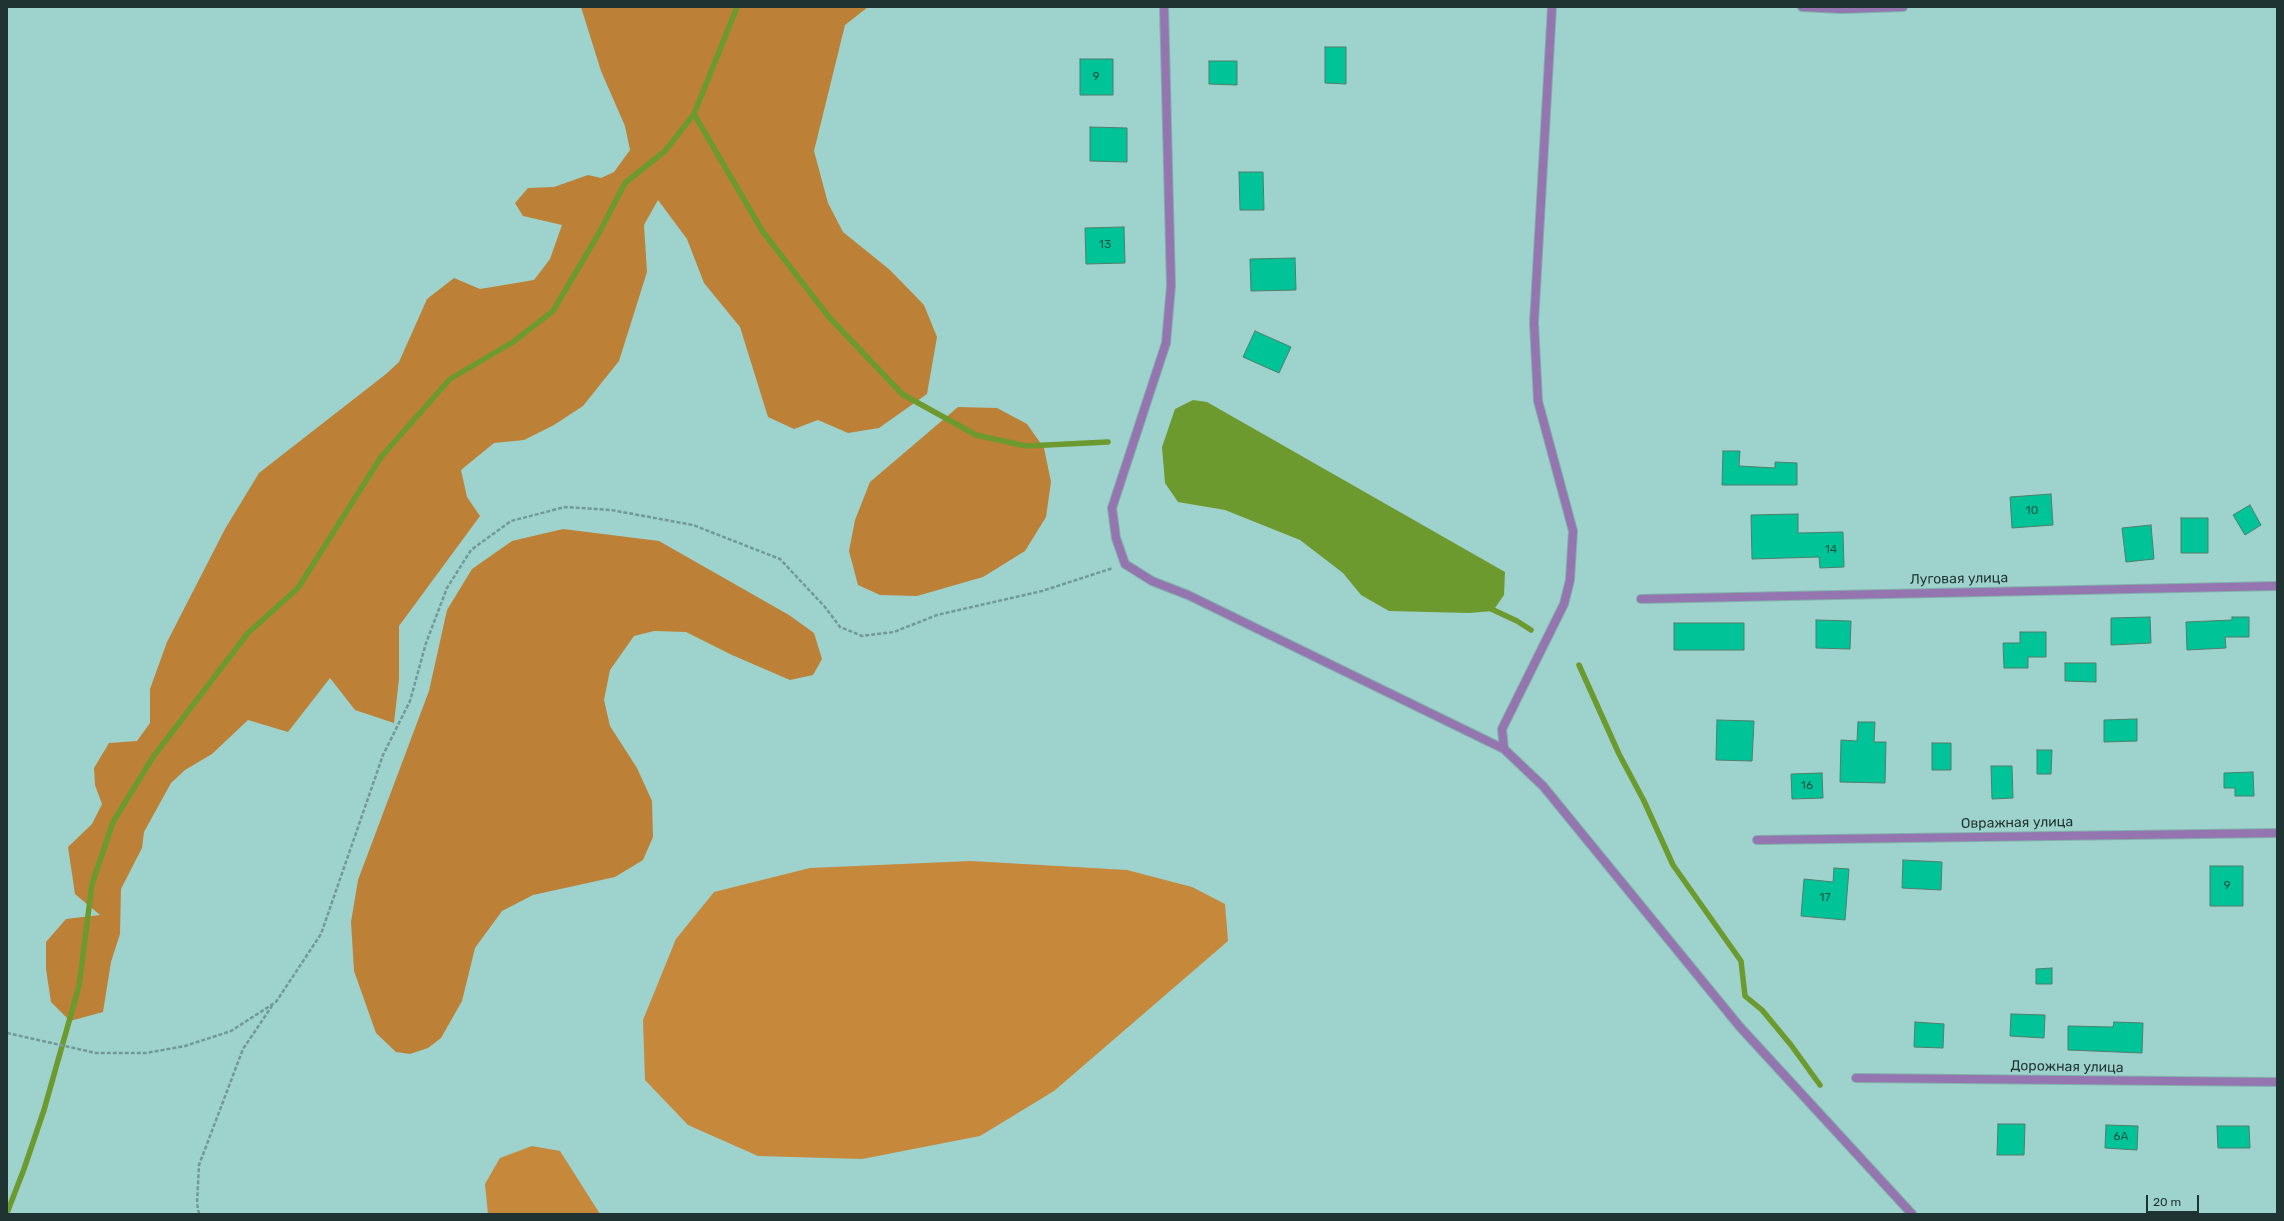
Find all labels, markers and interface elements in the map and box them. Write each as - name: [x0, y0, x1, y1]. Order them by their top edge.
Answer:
- house number: 9: [1092, 70, 1100, 84]
- house number: 13: [1099, 238, 1111, 252]
- house number: 10: [2026, 504, 2038, 518]
- house number: 14: [1825, 543, 1837, 557]
- street label: Луговая улица: [1910, 570, 2008, 588]
- house number: 16: [1801, 779, 1813, 793]
- street label: Овражная улица: [1961, 814, 2073, 832]
- house number: 9: [2223, 879, 2231, 893]
- house number: 17: [1819, 891, 1831, 905]
- street label: Дорожная улица: [2010, 1058, 2124, 1076]
- house number: 6А: [2113, 1130, 2129, 1144]
- scale bar: [2148, 1187, 2201, 1213]
- text: 20 m: [2153, 1195, 2181, 1209]

